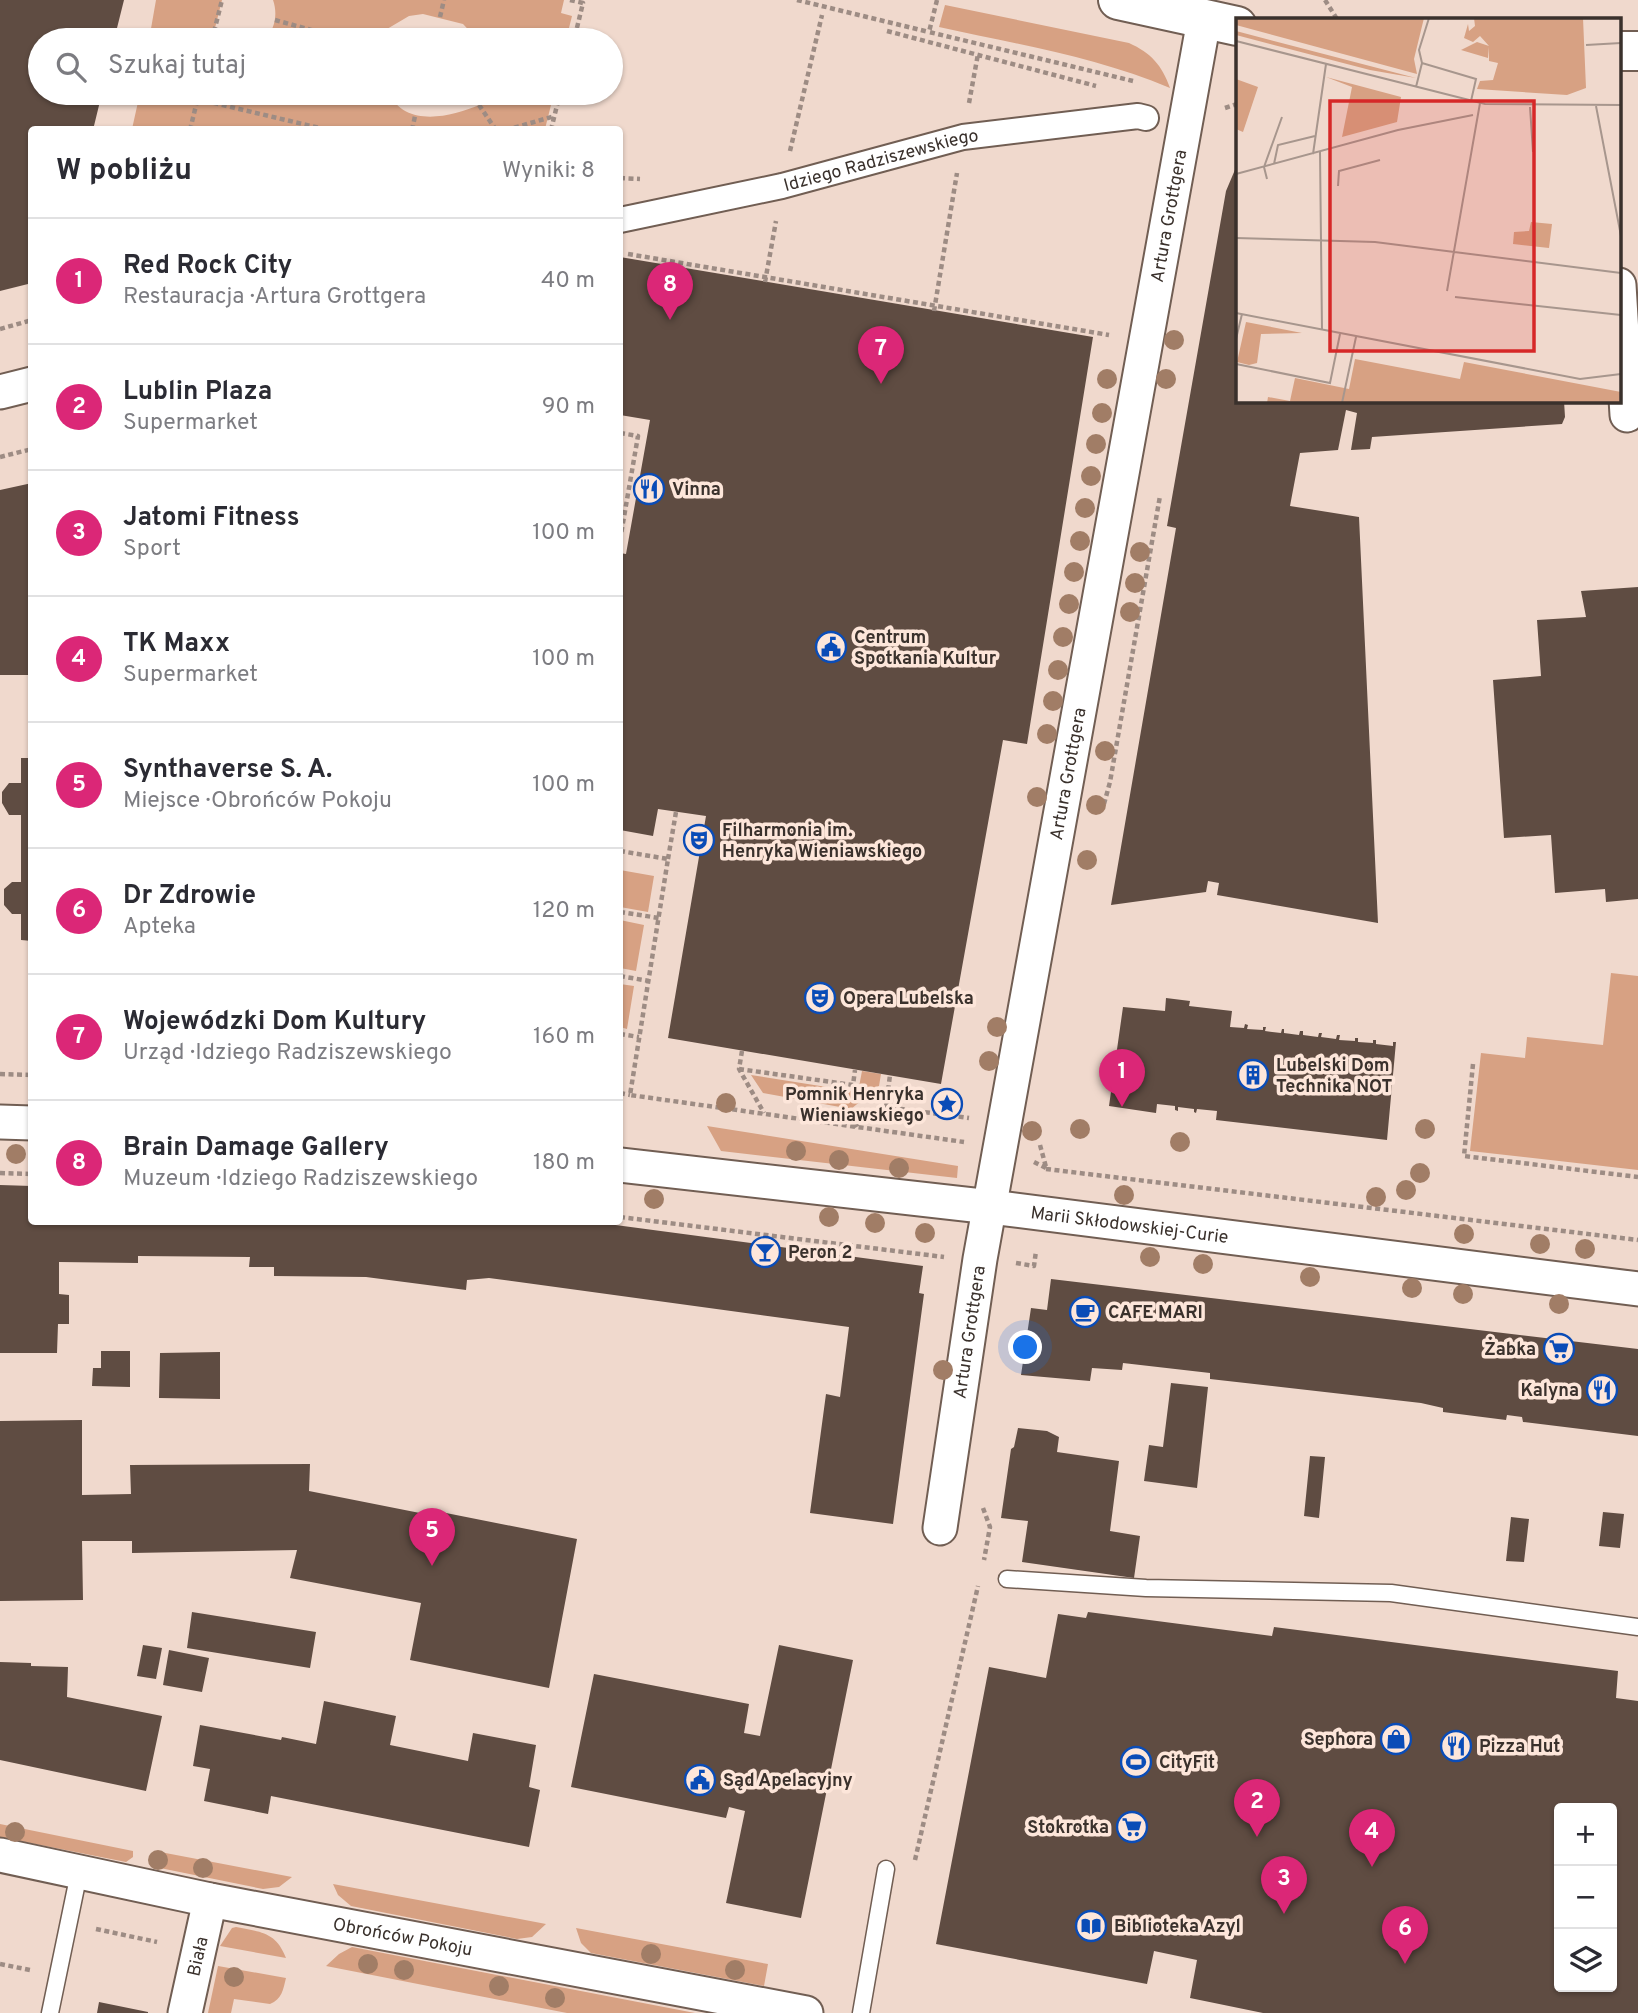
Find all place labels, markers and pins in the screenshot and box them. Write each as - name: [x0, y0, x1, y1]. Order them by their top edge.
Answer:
- pin: 8: [647, 262, 693, 320]
- pin: 7: [858, 326, 904, 384]
- restaurant icon: Vinna: [632, 472, 666, 506]
- place label: Vinna: [672, 479, 721, 502]
- place label: Centrum Spotkania Kultur: [854, 627, 997, 671]
- public building icon: Centrum Spotkania Kultur: [814, 630, 848, 664]
- place label: Filharmonia im. Henryka Wieniawskiego: [722, 820, 922, 864]
- theatre icon: Filharmonia im. Henryka Wieniawskiego: [682, 823, 716, 857]
- theatre icon: Opera Lubelska: [803, 981, 837, 1015]
- place label: Opera Lubelska: [843, 988, 974, 1011]
- pin: 1: [1099, 1049, 1145, 1107]
- place label: Lubelski Dom Technika NOT: [1276, 1055, 1393, 1099]
- building icon: Lubelski Dom Technika NOT: [1236, 1058, 1270, 1092]
- place label: Pomnik Henryka Wieniawskiego: [785, 1084, 924, 1128]
- place icon: Pomnik Henryka Wieniawskiego: [930, 1087, 964, 1121]
- bar icon: Peron 2: [748, 1235, 782, 1269]
- place label: Peron 2: [788, 1242, 853, 1265]
- cafe icon: CAFE MARI: [1068, 1295, 1102, 1329]
- place label: CAFE MARI: [1108, 1302, 1203, 1325]
- supermarket icon: Żabka: [1542, 1332, 1576, 1366]
- place label: Żabka: [1484, 1337, 1536, 1362]
- restaurant icon: Kalyna: [1585, 1373, 1619, 1407]
- place label: Kalyna: [1521, 1380, 1579, 1403]
- pin: 5: [409, 1508, 455, 1566]
- shop icon: Sephora: [1379, 1722, 1413, 1756]
- place label: Sephora: [1304, 1729, 1373, 1752]
- restaurant icon: Pizza Hut: [1439, 1729, 1473, 1763]
- place label: Pizza Hut: [1479, 1736, 1560, 1759]
- sports icon: CityFit: [1119, 1745, 1153, 1779]
- place label: CityFit: [1159, 1752, 1215, 1775]
- public building icon: Sąd Apelacyjny: [683, 1763, 717, 1797]
- place label: Sąd Apelacyjny: [723, 1770, 853, 1793]
- pin: 2: [1234, 1779, 1280, 1837]
- pin: 4: [1349, 1809, 1395, 1867]
- supermarket icon: Stokrotka: [1115, 1810, 1149, 1844]
- place label: Stokrotka: [1027, 1817, 1109, 1840]
- pin: 3: [1261, 1856, 1307, 1914]
- pin: 6: [1382, 1906, 1428, 1964]
- library icon: Biblioteka Azyl: [1074, 1909, 1108, 1943]
- place label: Biblioteka Azyl: [1114, 1916, 1241, 1939]

